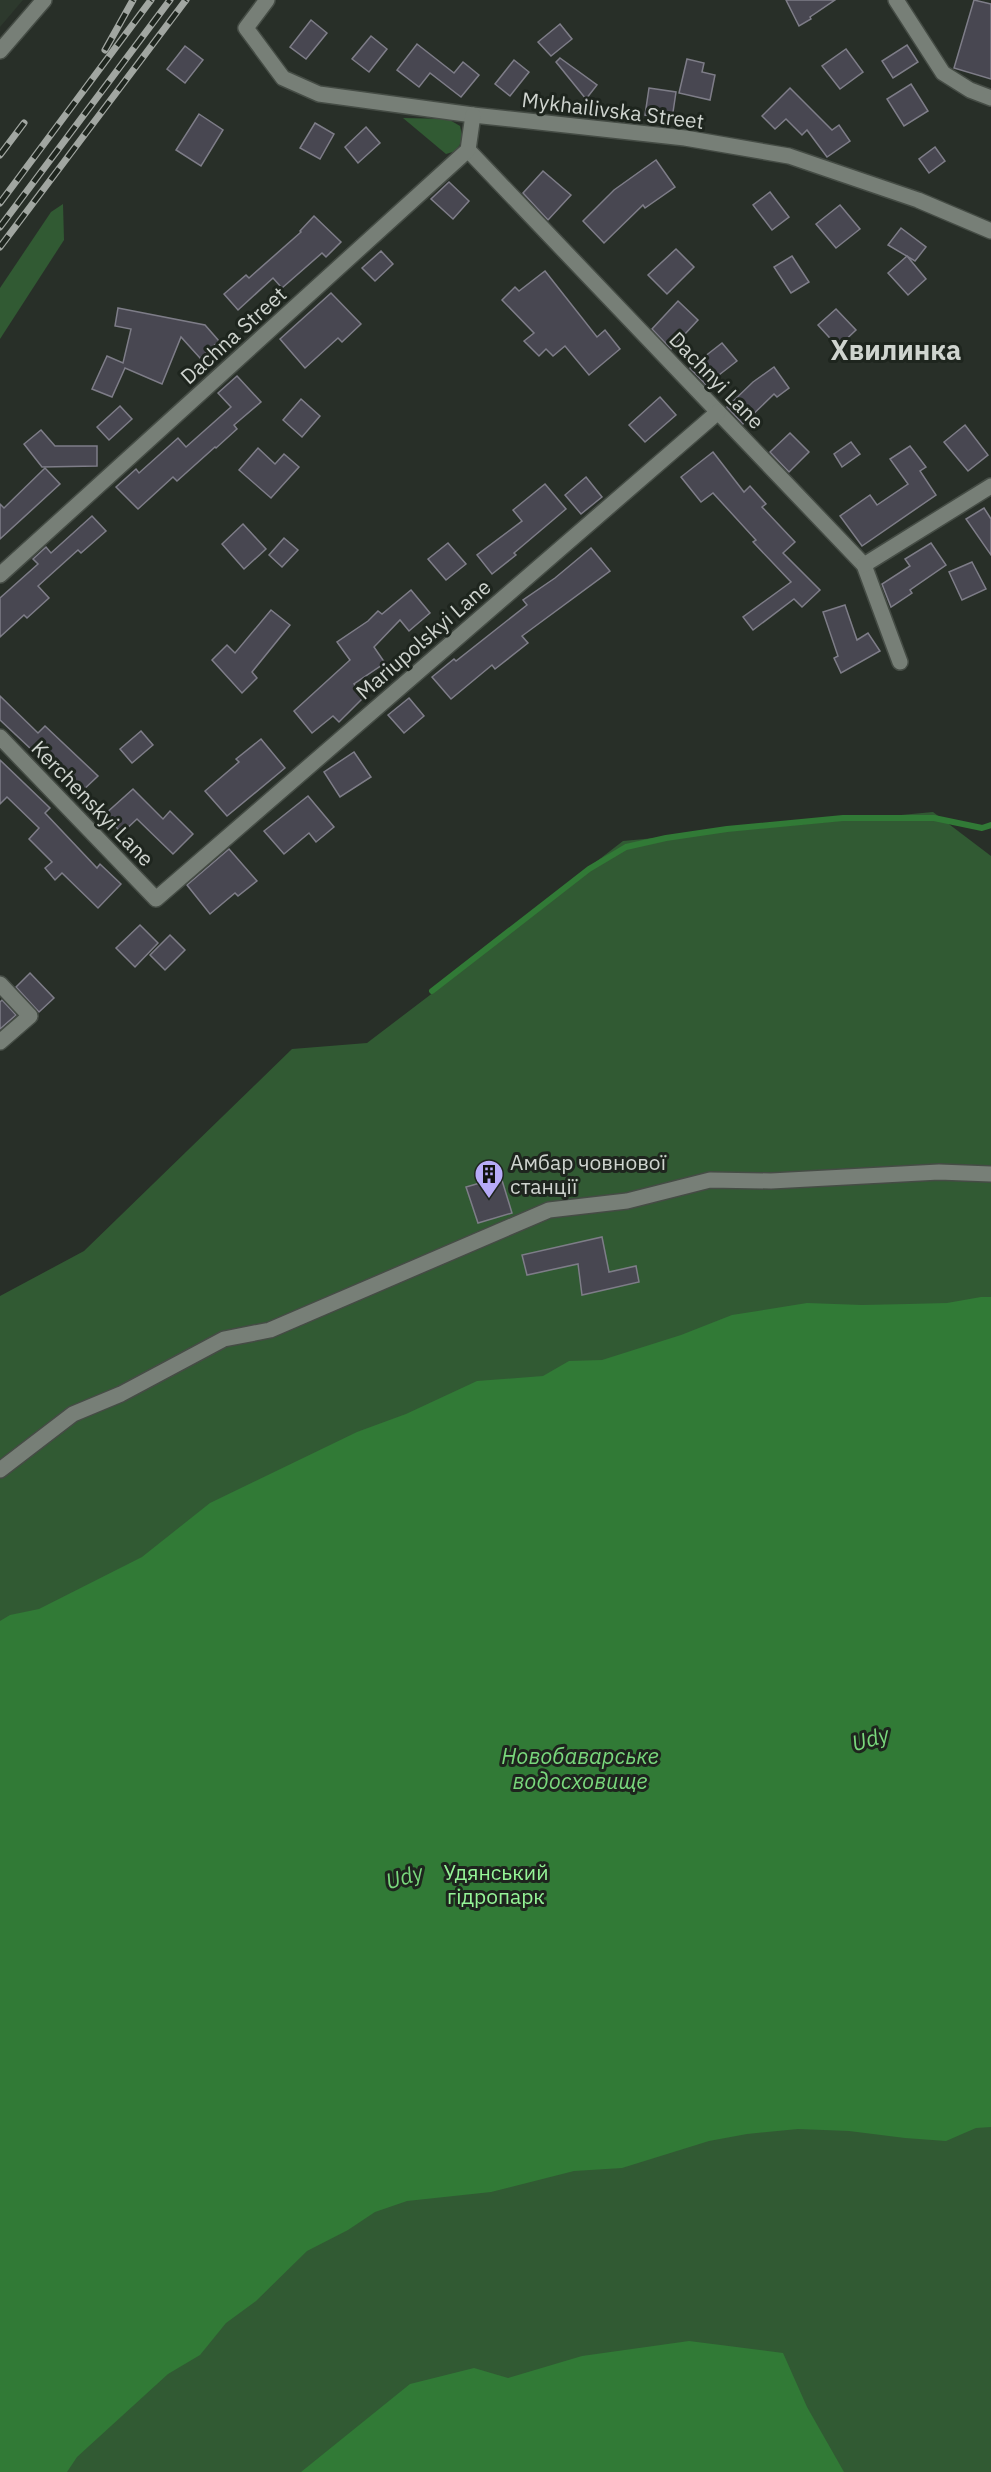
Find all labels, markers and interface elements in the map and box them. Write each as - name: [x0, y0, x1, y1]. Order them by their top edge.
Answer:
- street label: Mykhailivska Street: [520, 85, 706, 135]
- street label: Dachna Street: [174, 280, 292, 390]
- street label: Dachnyi Lane: [663, 325, 771, 435]
- district label: Хвилинка: [831, 332, 961, 367]
- street label: Mariupolskyi Lane: [350, 573, 496, 705]
- street label: Kerchenskyi Lane: [26, 734, 160, 872]
- place label: Амбар човнової станції: [510, 1148, 667, 1200]
- building icon: Амбар човнової станції: [473, 1158, 505, 1200]
- water label: Udy: [848, 1718, 893, 1757]
- water label: Новобаварське водосховище: [501, 1741, 659, 1795]
- water label: Udy: [382, 1856, 427, 1895]
- park label: Удянський гідропарк: [444, 1858, 549, 1910]

